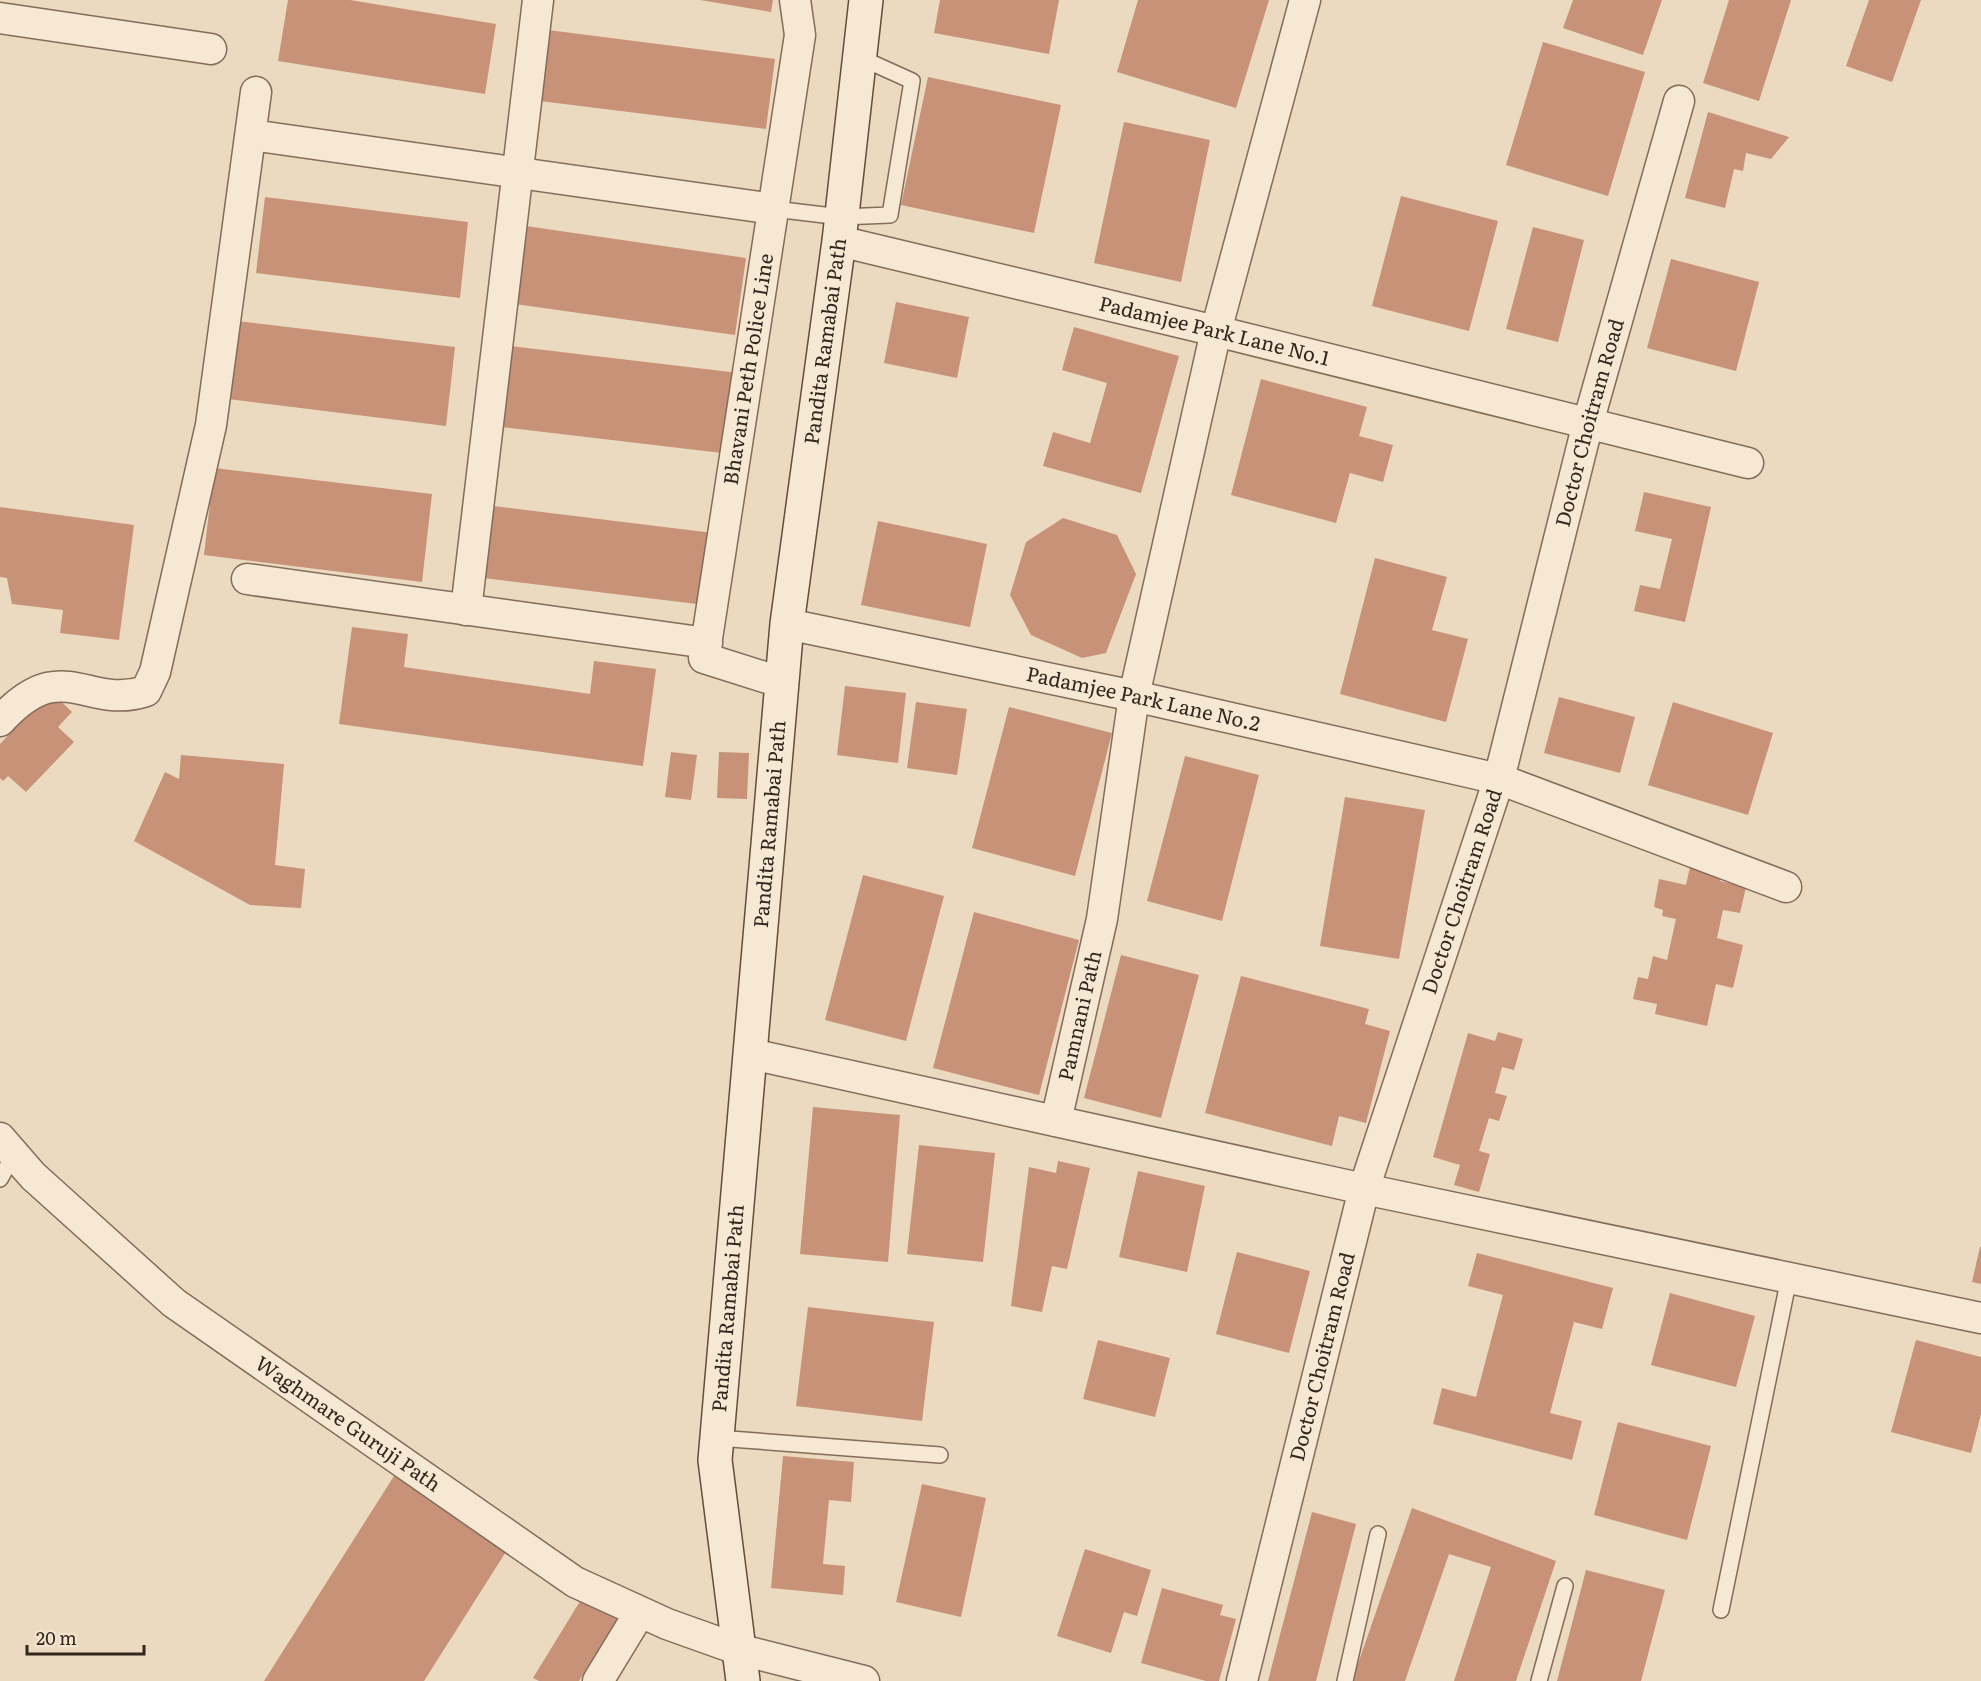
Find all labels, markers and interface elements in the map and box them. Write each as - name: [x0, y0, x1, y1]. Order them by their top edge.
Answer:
- street label: Pandita Ramabai Path: [795, 236, 852, 446]
- street label: Bhavani Peth Police Line: [714, 251, 779, 487]
- street label: Padamjee Park Lane No.1: [1096, 287, 1333, 372]
- street label: Doctor Choitram Road: [1546, 315, 1630, 530]
- street label: Padamjee Park Lane No.2: [1024, 657, 1263, 737]
- street label: Pandita Ramabai Path: [744, 719, 792, 929]
- street label: Doctor Choitram Road: [1412, 784, 1508, 998]
- street label: Pamnani Path: [1049, 947, 1107, 1084]
- street label: Pandita Ramabai Path: [702, 1203, 750, 1413]
- street label: Doctor Choitram Road: [1280, 1249, 1361, 1464]
- street label: Waghmare Guruji Path: [250, 1347, 448, 1498]
- scale bar: [27, 1618, 144, 1656]
- text: 20 m: [36, 1624, 77, 1651]

